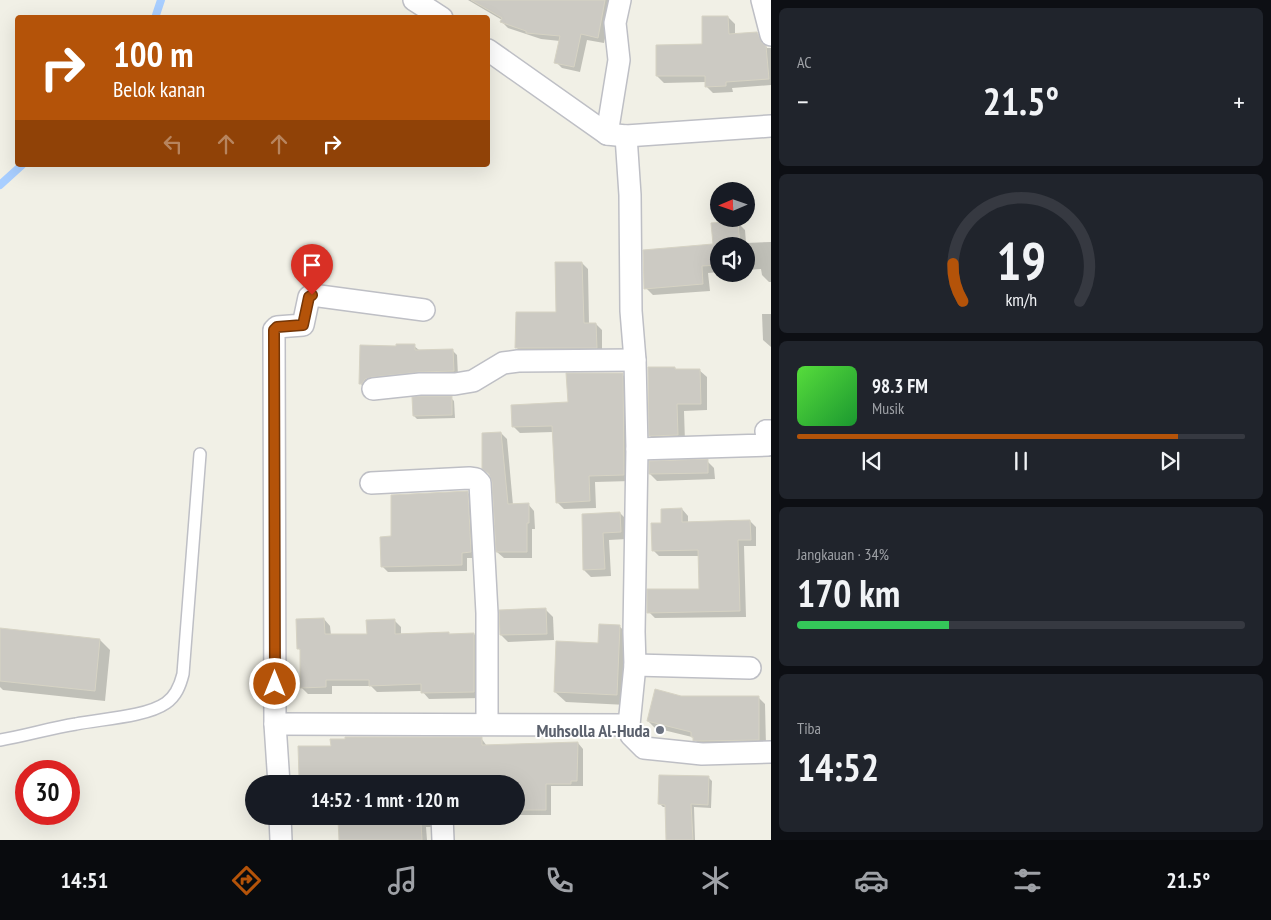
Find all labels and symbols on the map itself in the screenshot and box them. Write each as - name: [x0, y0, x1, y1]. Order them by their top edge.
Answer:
- north arrow: [710, 182, 755, 228]
- pin: [291, 244, 333, 295]
- position arrow: [248, 657, 300, 709]
- place label: Muhsolla Al-Huda: [537, 719, 650, 742]
- marker: Muhsolla Al-Huda: [654, 724, 666, 736]
- speed limit sign: 30: [15, 760, 80, 825]

